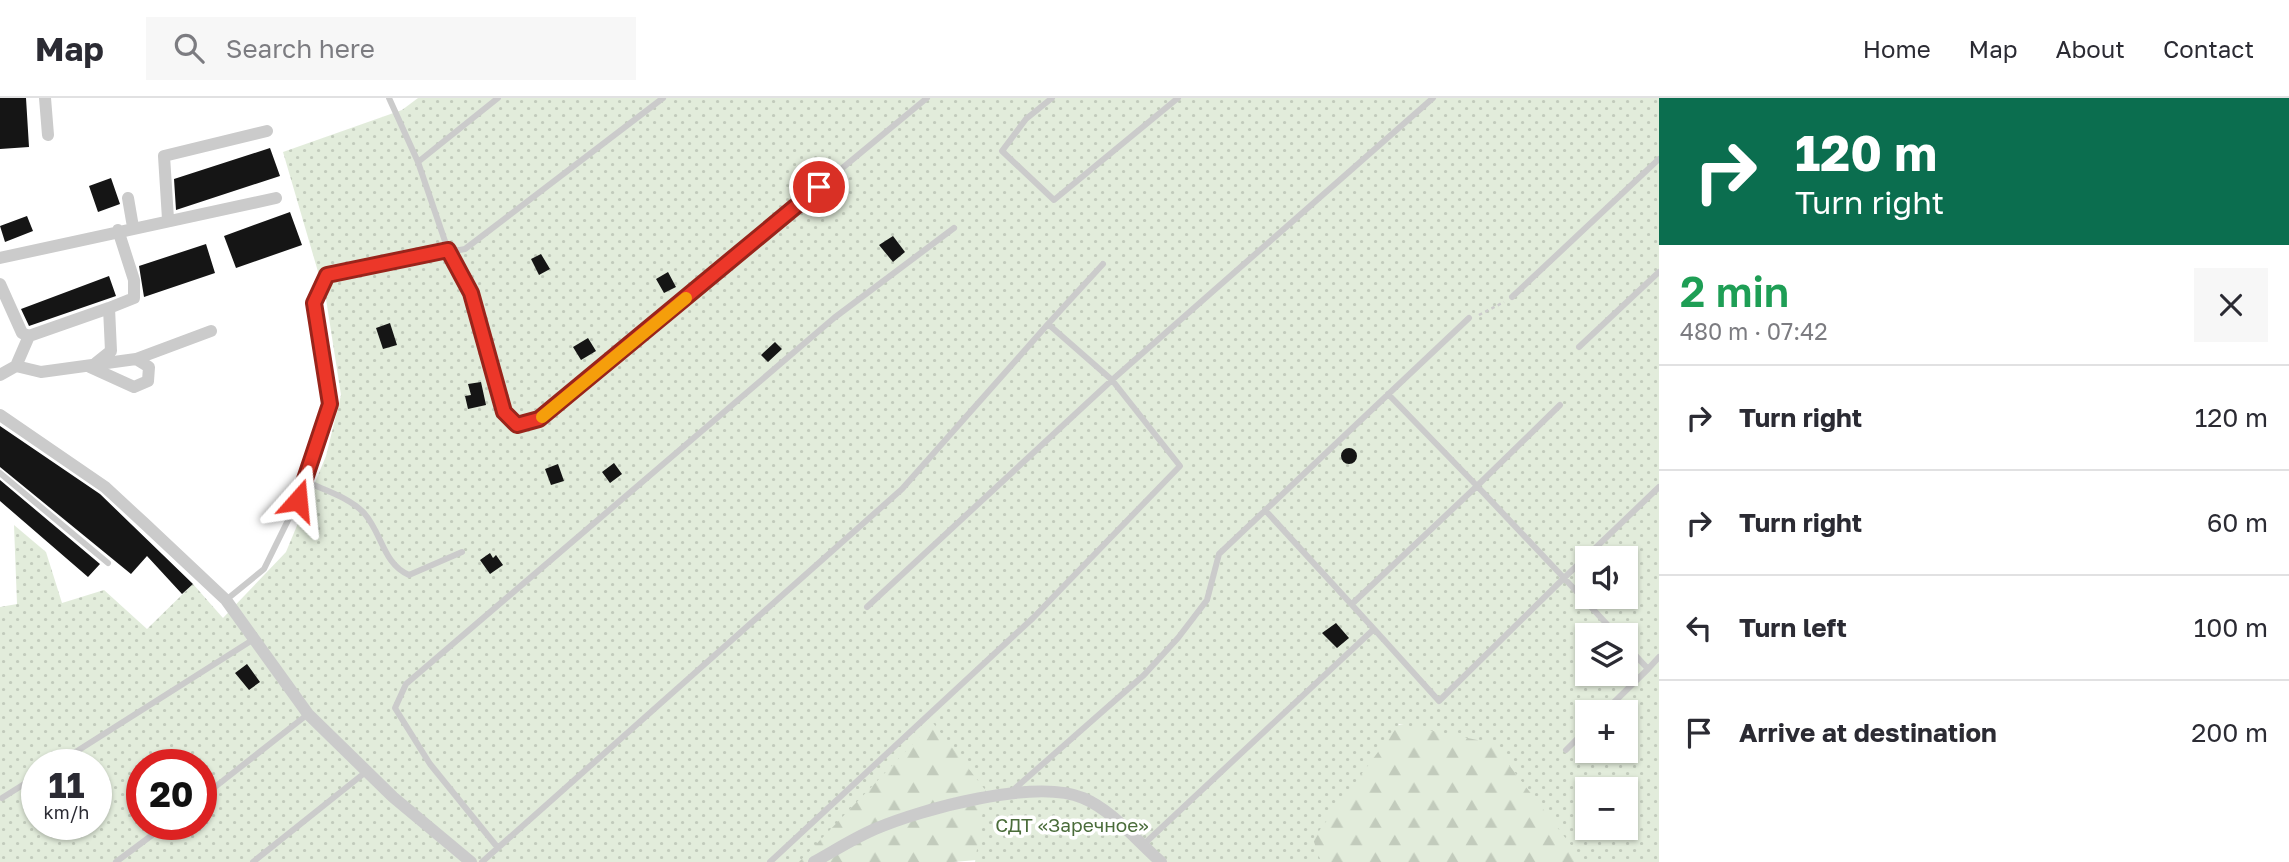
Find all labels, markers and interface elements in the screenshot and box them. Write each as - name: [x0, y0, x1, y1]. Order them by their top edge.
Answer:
- search box: [146, 17, 636, 80]
- text: Map: [35, 29, 104, 68]
- icon: search: [170, 29, 208, 67]
- text: Search here: [226, 33, 375, 64]
- text: Home: [1863, 34, 1931, 63]
- text: Map: [1969, 34, 2018, 63]
- text: About: [2056, 34, 2125, 63]
- text: Contact: [2163, 34, 2254, 63]
- text: 120 m: [1795, 123, 1937, 182]
- icon: right: [1680, 126, 1771, 217]
- pin: [789, 157, 849, 217]
- icon: arrive: [800, 168, 838, 206]
- text: Turn right: [1795, 183, 1944, 221]
- text: 2 min: [1680, 266, 1789, 316]
- button: close: [2194, 268, 2268, 342]
- text: 480 m · 07:42: [1680, 317, 1828, 345]
- icon: right: [1680, 399, 1718, 437]
- text: Turn right: [1739, 402, 1862, 433]
- text: 120 m: [2195, 402, 2268, 433]
- position arrow: [261, 463, 335, 537]
- icon: right: [1680, 504, 1718, 542]
- text: Turn right: [1739, 507, 1862, 538]
- text: 60 m: [2207, 507, 2268, 538]
- map controls: [1575, 546, 1638, 840]
- button: sound: [1575, 546, 1638, 609]
- icon: left: [1680, 609, 1718, 647]
- text: Turn left: [1739, 612, 1847, 643]
- text: 100 m: [2194, 612, 2268, 643]
- button: layers: [1575, 623, 1638, 686]
- button: +: [1575, 700, 1638, 763]
- icon: arrive: [1680, 714, 1718, 752]
- text: Arrive at destination: [1739, 717, 1997, 748]
- text: 200 m: [2191, 717, 2268, 748]
- speed limit sign: 20: [126, 749, 217, 840]
- text: 11: [48, 764, 85, 806]
- button: −: [1575, 777, 1638, 840]
- text: km/h: [44, 801, 89, 823]
- park label: СДТ «Заречное»: [995, 813, 1149, 836]

